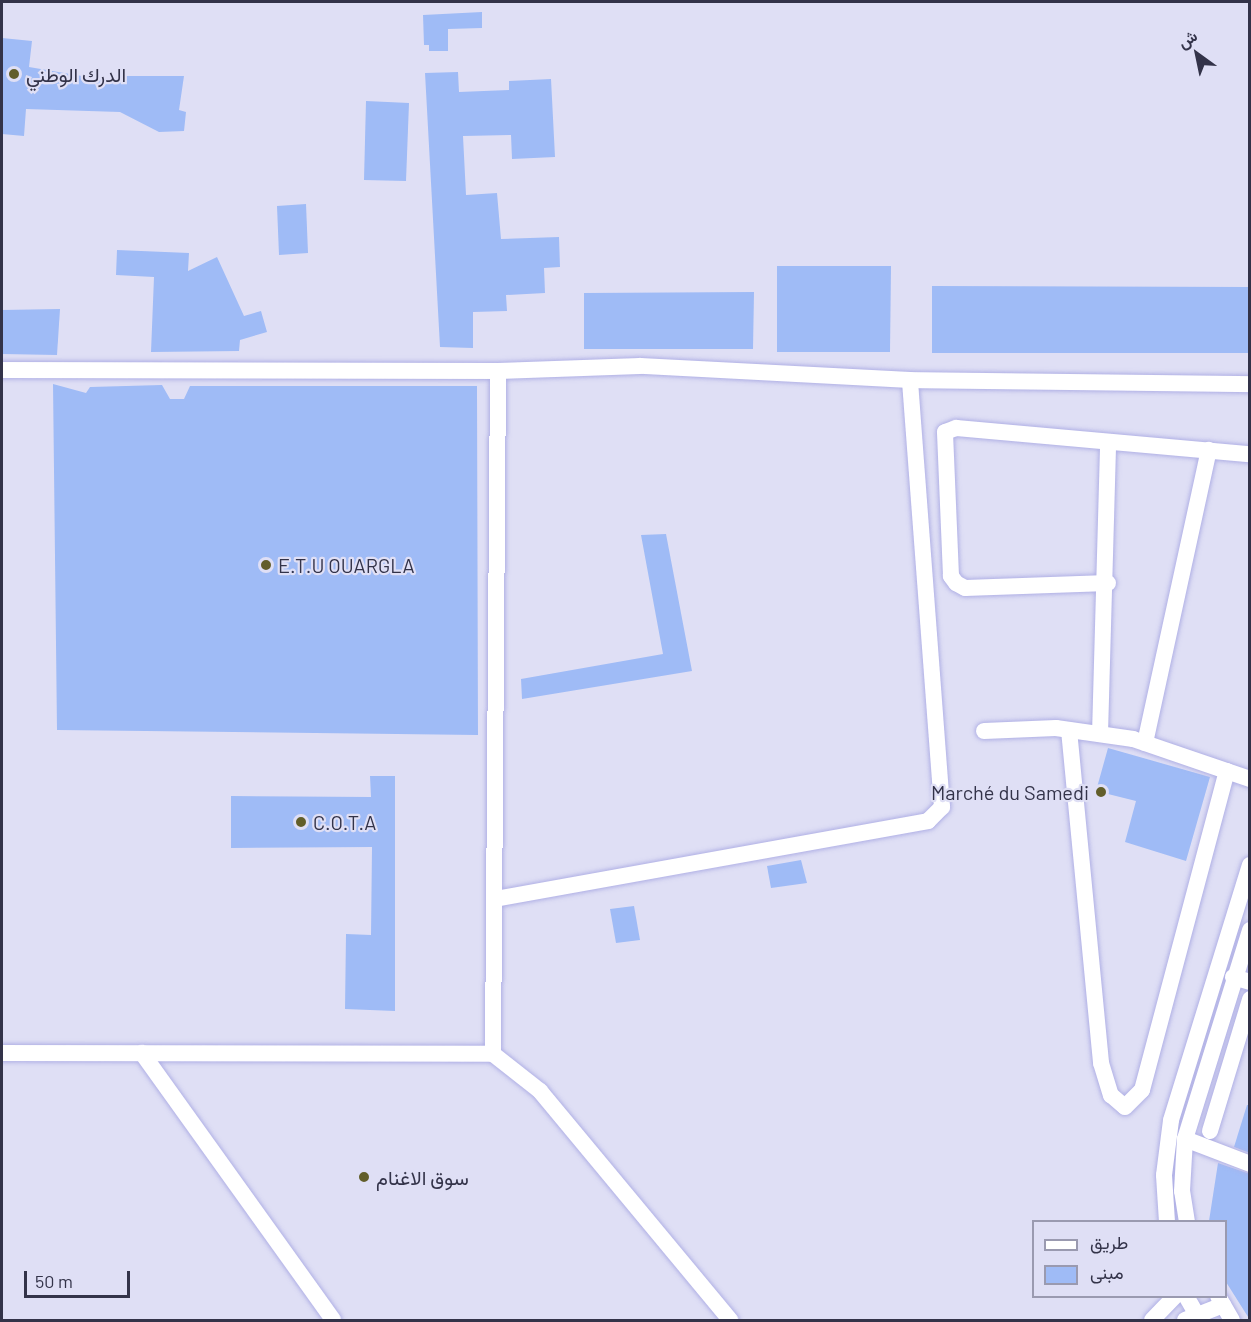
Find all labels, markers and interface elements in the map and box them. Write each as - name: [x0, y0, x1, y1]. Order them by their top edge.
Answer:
- north arrow: [1167, 24, 1227, 84]
- text: ش: [1174, 25, 1200, 52]
- place label: الدرك الوطني: [26, 62, 126, 86]
- marker: الدرك الوطني: [7, 67, 21, 81]
- place label: E.T.U OUARGLA: [278, 553, 415, 577]
- marker: E.T.U OUARGLA: [259, 558, 273, 572]
- place label: Marché du Samedi: [931, 780, 1089, 804]
- marker: Marché du Samedi: [1094, 785, 1108, 799]
- place label: C.O.T.A: [313, 810, 376, 834]
- marker: C.O.T.A: [294, 815, 308, 829]
- place label: سوق الاغنام: [376, 1165, 469, 1189]
- marker: سوق الاغنام: [357, 1170, 371, 1184]
- legend: [1032, 1220, 1227, 1298]
- text: طريق: [1090, 1231, 1128, 1253]
- scale bar: [27, 1259, 134, 1297]
- text: مبنى: [1090, 1261, 1124, 1283]
- text: 50 m: [35, 1270, 73, 1292]

